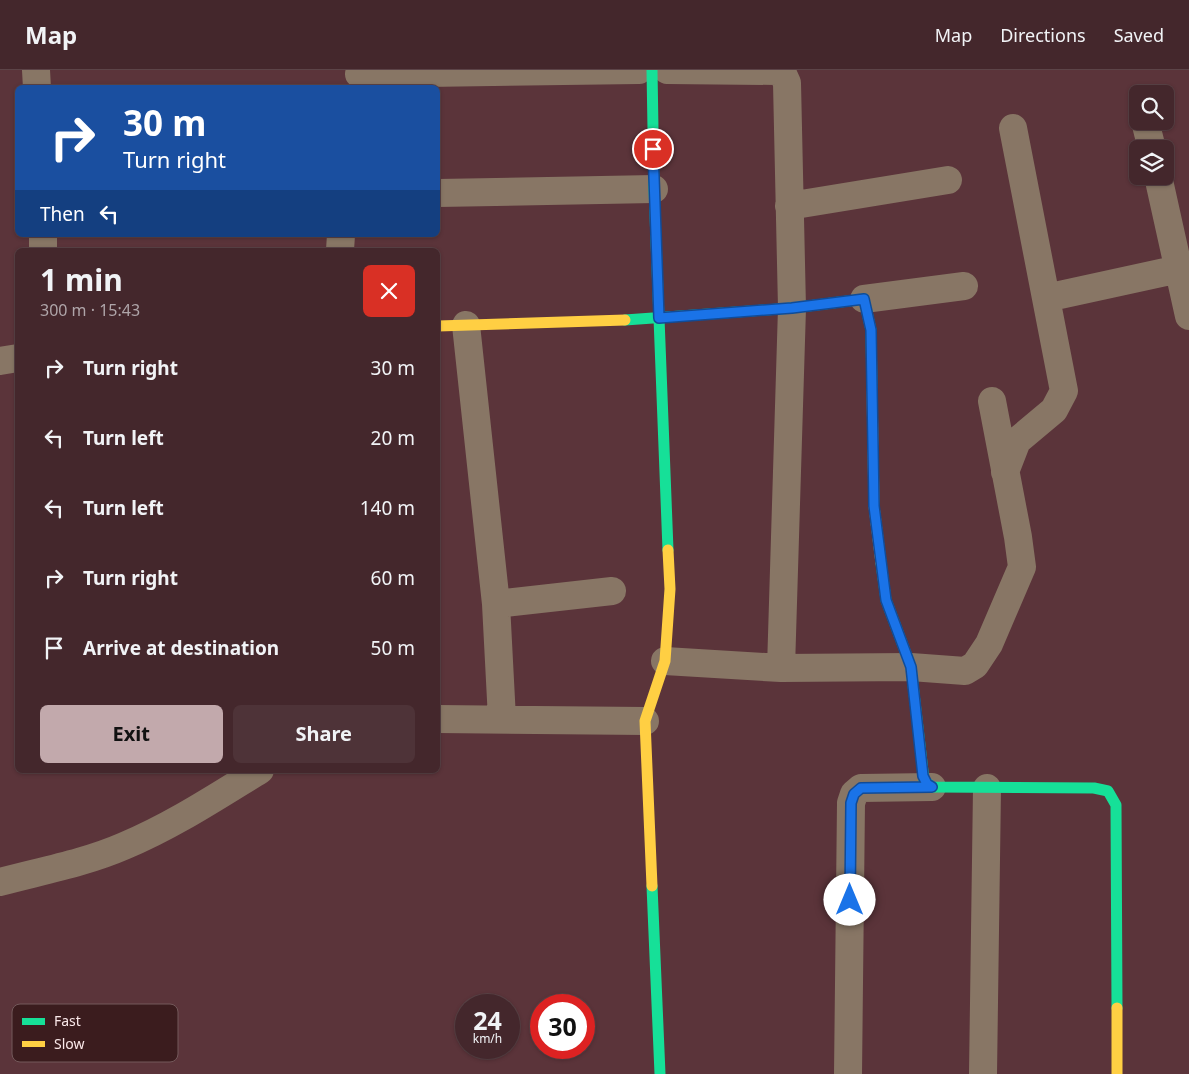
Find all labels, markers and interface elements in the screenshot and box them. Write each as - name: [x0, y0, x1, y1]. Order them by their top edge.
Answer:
- text: Map: [25, 18, 77, 51]
- text: Map: [935, 23, 972, 47]
- text: Directions: [1000, 23, 1086, 47]
- text: Saved: [1114, 23, 1164, 47]
- map controls: [1129, 85, 1174, 185]
- button: search: [1129, 85, 1174, 130]
- text: 30 m: [123, 99, 206, 146]
- icon: right: [40, 105, 105, 170]
- pin: [632, 128, 674, 170]
- icon: arrive: [639, 135, 667, 163]
- button: layers: [1129, 140, 1174, 185]
- text: Turn right: [123, 144, 226, 174]
- icon: left: [95, 200, 123, 228]
- text: Then: [40, 201, 85, 227]
- text: 1 min: [40, 259, 123, 300]
- button: close: [363, 265, 415, 317]
- text: 300 m · 15:43: [40, 299, 140, 321]
- icon: right: [40, 354, 68, 382]
- text: Turn right: [83, 355, 178, 381]
- text: 30 m: [371, 355, 415, 381]
- icon: left: [40, 424, 68, 452]
- text: Turn left: [83, 425, 164, 451]
- text: 20 m: [371, 425, 415, 451]
- icon: left: [40, 494, 68, 522]
- text: Turn left: [83, 495, 164, 521]
- text: 140 m: [360, 495, 415, 521]
- icon: right: [40, 564, 68, 592]
- text: Turn right: [83, 565, 178, 591]
- text: 60 m: [371, 565, 415, 591]
- icon: arrive: [40, 634, 68, 662]
- text: Arrive at destination: [83, 635, 279, 661]
- text: 50 m: [371, 635, 415, 661]
- button: Exit: [40, 705, 223, 763]
- button: Share: [233, 705, 415, 763]
- position arrow: [823, 873, 875, 925]
- speed limit sign: 30: [530, 994, 595, 1059]
- text: 24: [473, 1003, 502, 1037]
- legend: [12, 1004, 178, 1062]
- text: Fast: [54, 1011, 81, 1030]
- text: km/h: [473, 1030, 502, 1047]
- text: Slow: [54, 1034, 85, 1053]

